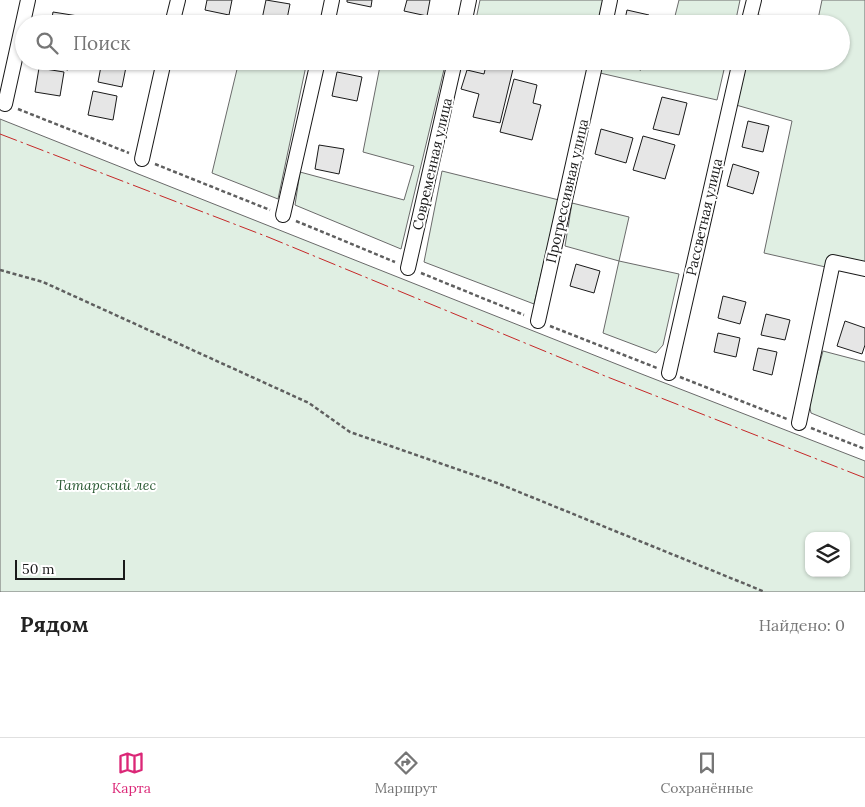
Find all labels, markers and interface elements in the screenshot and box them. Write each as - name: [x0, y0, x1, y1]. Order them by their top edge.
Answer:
- search box: [15, 15, 850, 70]
- icon: search: [33, 29, 61, 57]
- text: Поиск: [73, 31, 130, 55]
- street label: Современная улица: [408, 96, 456, 232]
- street label: Прогрессивная улица: [542, 117, 592, 265]
- street label: Рассветная улица: [682, 157, 726, 277]
- park label: Татарский лес: [56, 476, 156, 494]
- map controls: [805, 532, 850, 577]
- button: layers: [805, 532, 850, 577]
- scale bar: [15, 557, 125, 580]
- text: 50 m: [22, 560, 55, 578]
- text: Рядом: [20, 611, 89, 638]
- text: Найдено: 0: [759, 615, 845, 635]
- tab: Карта: [112, 749, 151, 797]
- tab: Маршрут: [374, 749, 437, 797]
- tab: Сохранённые: [661, 749, 753, 797]

